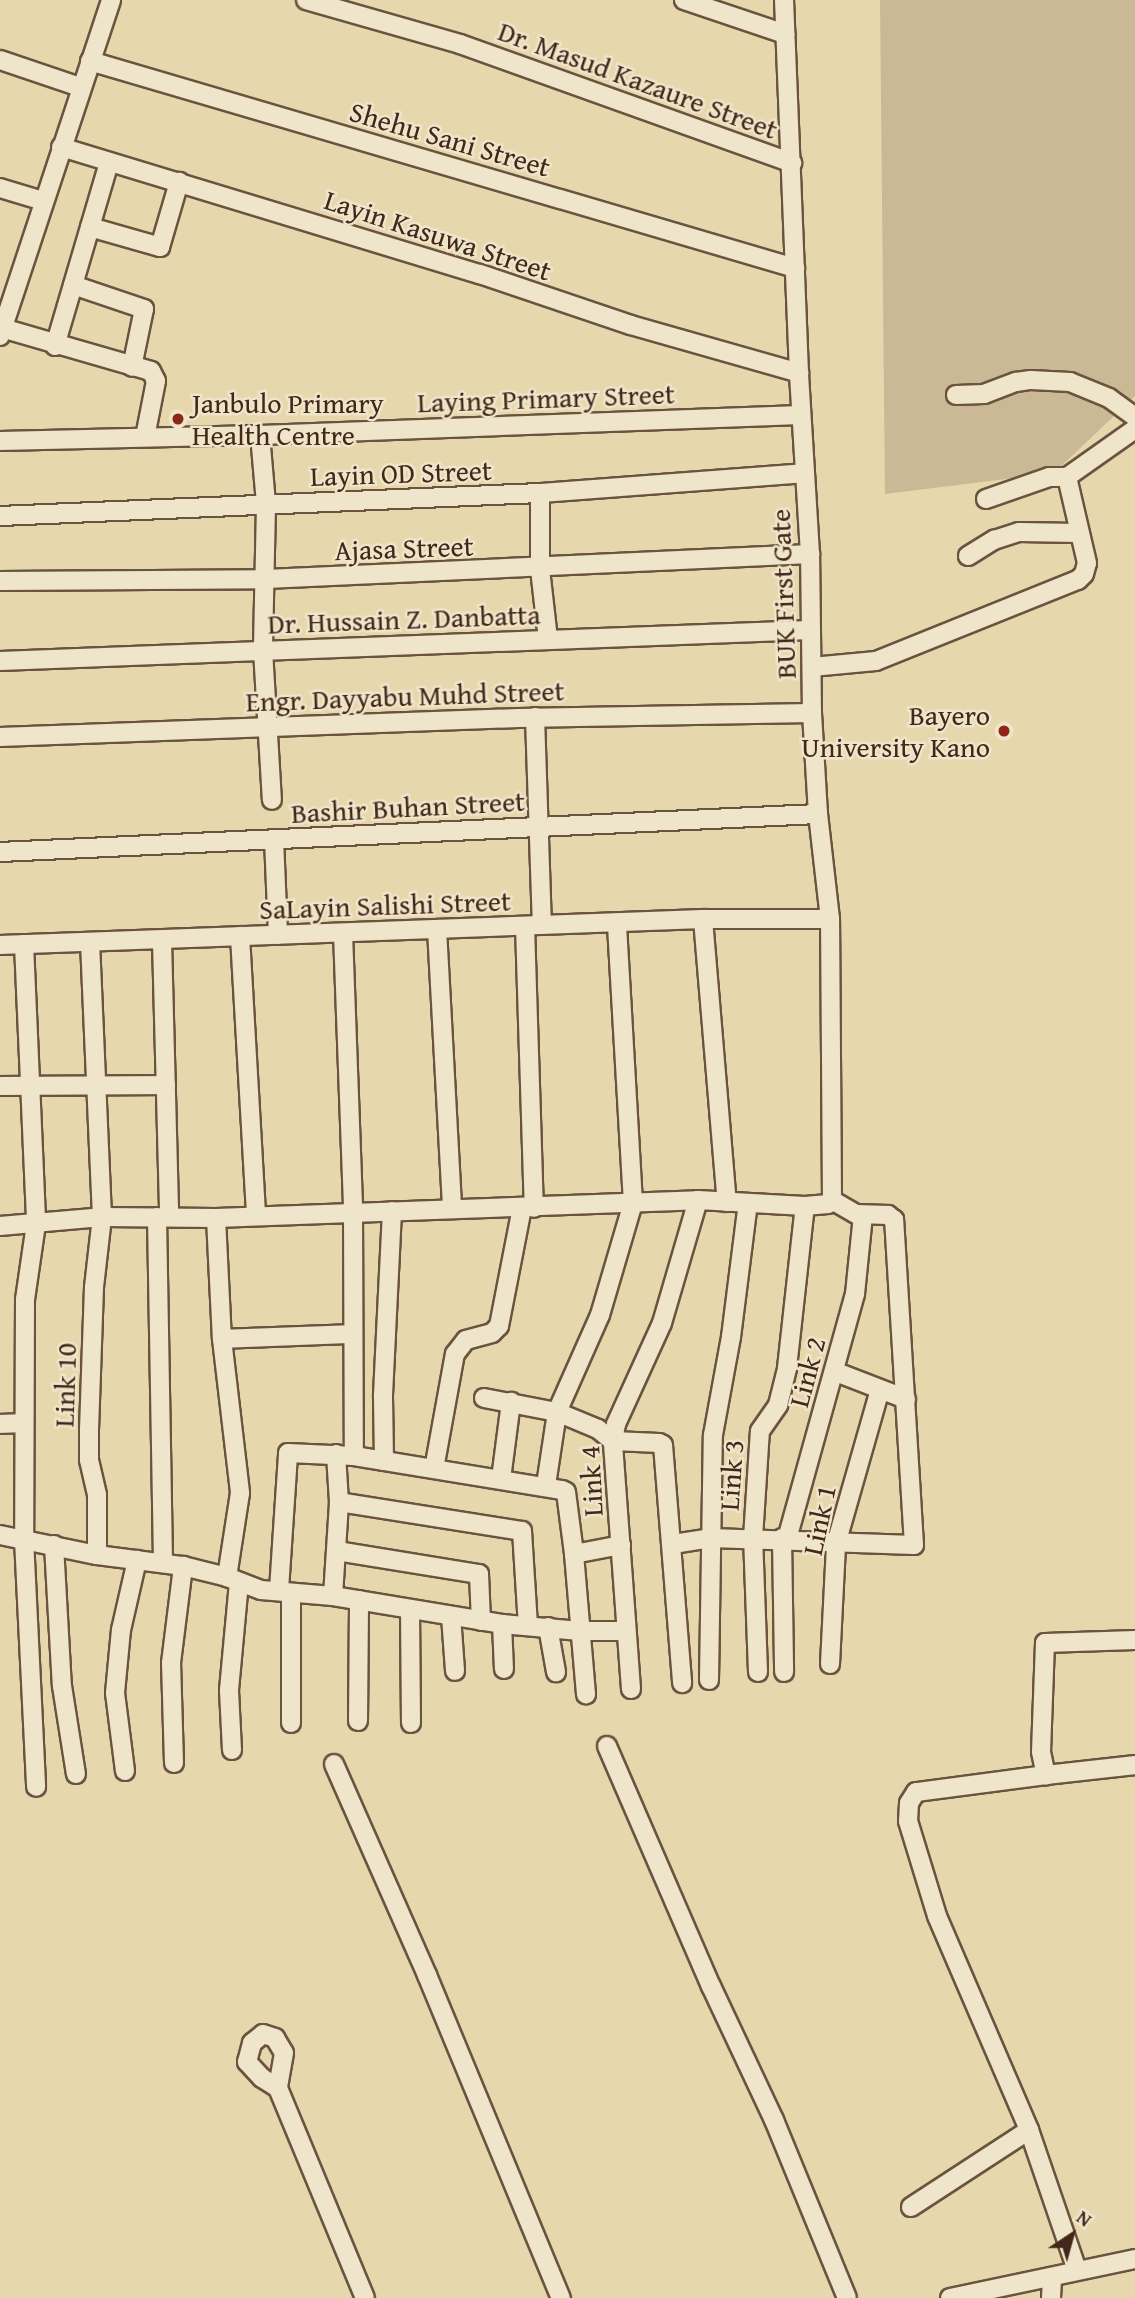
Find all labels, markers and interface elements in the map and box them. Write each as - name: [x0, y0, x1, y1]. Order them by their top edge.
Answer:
- street label: Dr. Masud Kazaure Street: [494, 14, 782, 146]
- street label: Shehu Sani Street: [346, 94, 554, 184]
- street label: Layin Kasuwa Street: [320, 183, 556, 287]
- street label: Laying Primary Street: [417, 377, 675, 419]
- place label: Janbulo Primary Health Centre: [192, 386, 384, 452]
- marker: Janbulo Primary Health Centre: [170, 411, 186, 427]
- street label: Layin OD Street: [310, 453, 492, 493]
- street label: BUK First Gate: [763, 508, 803, 680]
- street label: Ajasa Street: [334, 529, 474, 567]
- street label: Dr. Hussain Z. Danbatta: [267, 597, 541, 641]
- street label: Engr. Dayyabu Muhd Street: [245, 674, 565, 718]
- place label: Bayero University Kano: [801, 698, 990, 764]
- marker: Bayero University Kano: [996, 723, 1012, 739]
- street label: Bashir Buhan Street: [290, 784, 526, 830]
- street label: SaLayin Salishi Street: [259, 884, 511, 926]
- street label: Link 2: [782, 1333, 832, 1411]
- street label: Link 10: [47, 1342, 83, 1428]
- street label: Link 3: [712, 1438, 750, 1512]
- street label: Link 4: [572, 1445, 610, 1517]
- street label: Link 1: [795, 1482, 843, 1558]
- north arrow: [1037, 2200, 1107, 2270]
- text: N: [1071, 2203, 1098, 2233]

